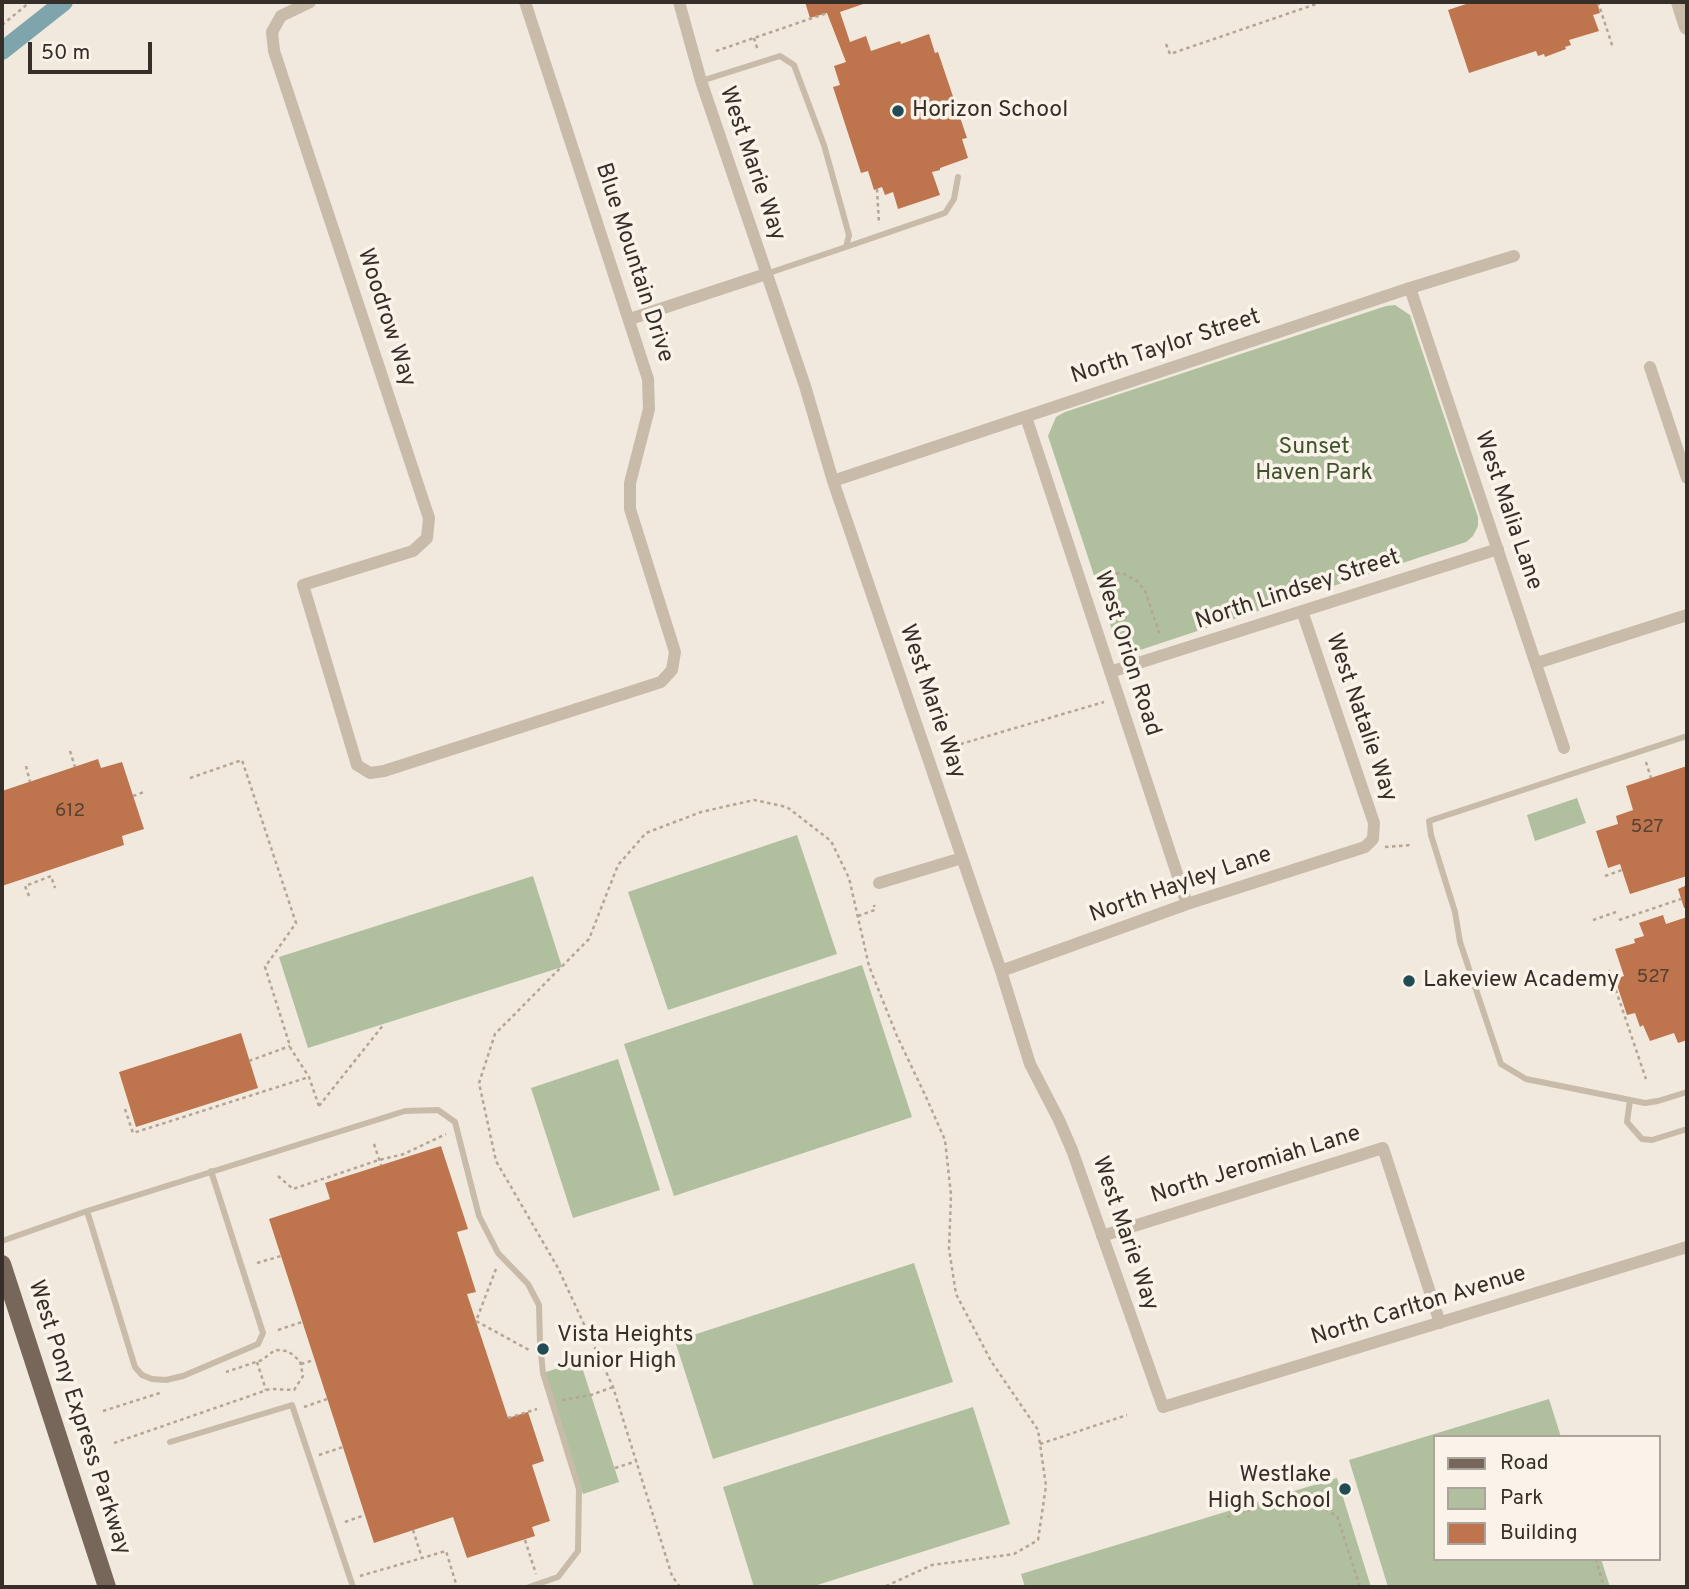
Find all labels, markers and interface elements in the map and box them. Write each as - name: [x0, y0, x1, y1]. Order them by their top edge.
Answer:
- scale bar: [32, 28, 156, 72]
- text: 50 m: [41, 40, 90, 67]
- street label: West Marie Way: [712, 83, 790, 245]
- place label: Horizon School: [912, 97, 1068, 125]
- marker: Horizon School: [890, 103, 906, 119]
- street label: Blue Mountain Drive: [588, 160, 678, 366]
- street label: Woodrow Way: [350, 245, 420, 391]
- street label: North Taylor Street: [1068, 304, 1264, 392]
- street label: West Malia Lane: [1467, 428, 1547, 594]
- park label: Sunset Haven Park: [1255, 434, 1373, 488]
- street label: North Lindsey Street: [1192, 545, 1404, 637]
- street label: West Orion Road: [1086, 568, 1166, 740]
- street label: West Marie Way: [892, 621, 970, 783]
- street label: West Natalie Way: [1318, 630, 1402, 806]
- house number: 612: [55, 801, 85, 823]
- house number: 527: [1630, 817, 1664, 839]
- street label: North Hayley Lane: [1086, 842, 1276, 930]
- place label: Lakeview Academy: [1423, 967, 1619, 995]
- house number: 527: [1636, 967, 1670, 989]
- marker: Lakeview Academy: [1401, 973, 1417, 989]
- street label: North Jeromiah Lane: [1148, 1121, 1364, 1211]
- street label: West Marie Way: [1085, 1153, 1163, 1315]
- street label: North Carlton Avenue: [1308, 1261, 1530, 1353]
- street label: West Pony Express Parkway: [21, 1277, 135, 1559]
- place label: Vista Heights Junior High: [557, 1322, 694, 1376]
- marker: Vista Heights Junior High: [535, 1341, 551, 1357]
- legend: [1434, 1435, 1661, 1561]
- text: Road: [1500, 1450, 1549, 1477]
- place label: Westlake High School: [1208, 1462, 1331, 1516]
- marker: Westlake High School: [1337, 1481, 1353, 1497]
- text: Park: [1500, 1485, 1543, 1512]
- text: Building: [1500, 1520, 1578, 1547]

